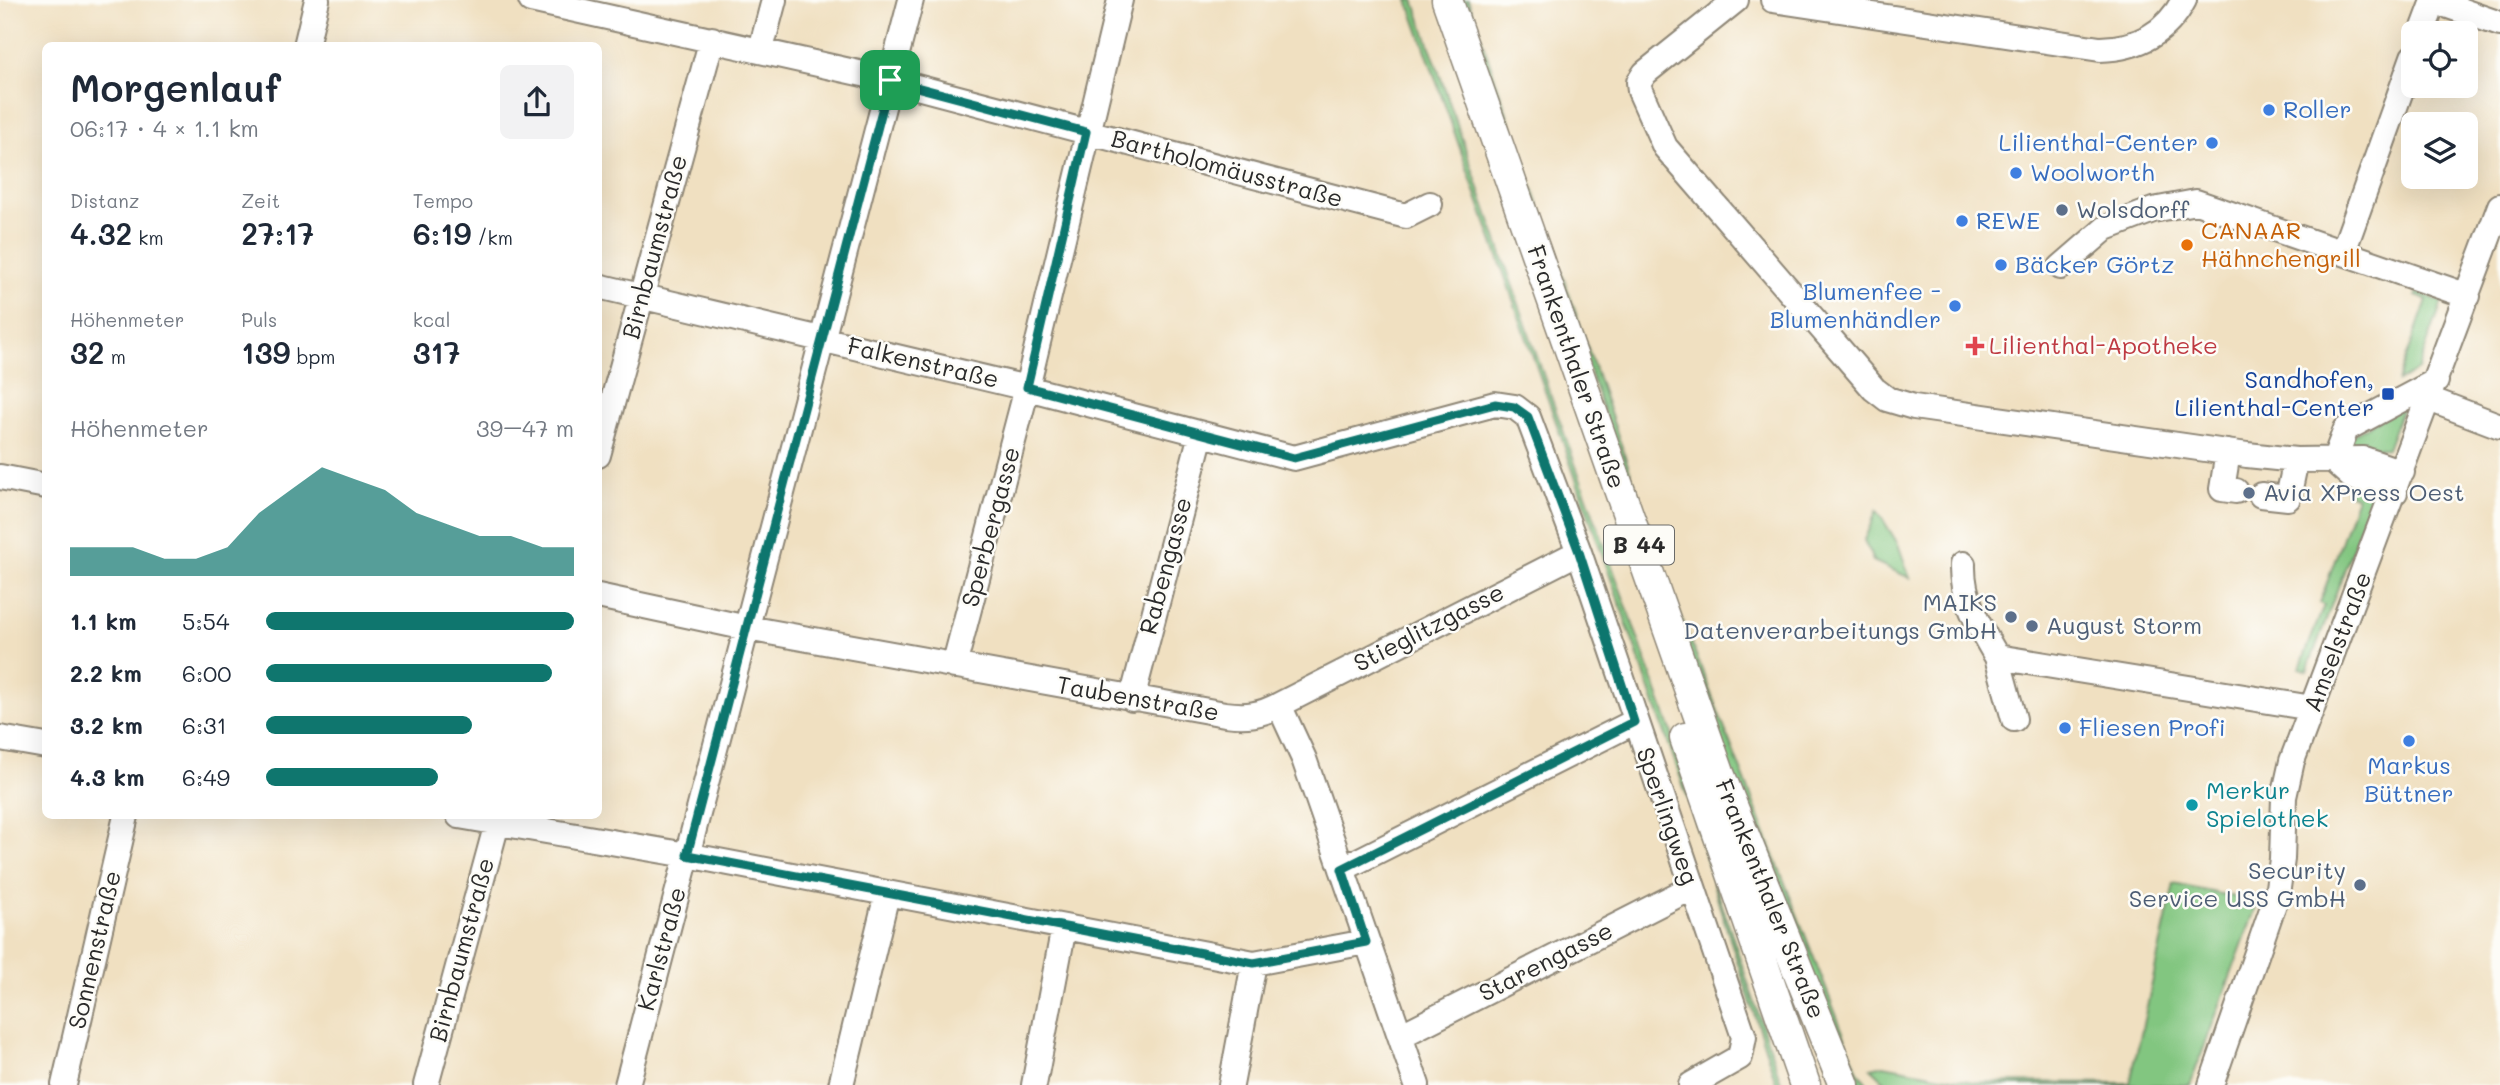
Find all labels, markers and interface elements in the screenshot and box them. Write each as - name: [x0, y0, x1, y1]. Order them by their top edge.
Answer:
- map controls: [2401, 21, 2478, 189]
- button: locate: [2401, 21, 2478, 98]
- pin: [860, 50, 920, 110]
- icon: arrive: [871, 61, 909, 99]
- text: Morgenlauf: [70, 62, 281, 112]
- button: share: [500, 65, 574, 139]
- place label: Roller: [2283, 93, 2352, 124]
- marker: Roller: [2261, 102, 2277, 118]
- button: layers: [2401, 112, 2478, 189]
- text: 06:17 · 4 × 1.1 km: [70, 113, 259, 143]
- street label: Bartholomäusstraße: [1108, 122, 1347, 213]
- place label: Lilienthal-Center: [1999, 126, 2198, 157]
- marker: Lilienthal-Center: [2204, 135, 2220, 151]
- street label: Birnbaumstraße: [614, 151, 693, 342]
- place label: Woolworth: [2030, 156, 2155, 187]
- marker: Woolworth: [2008, 165, 2024, 181]
- text: Distanz: [70, 188, 139, 213]
- text: Zeit: [241, 188, 280, 213]
- text: Tempo: [413, 188, 473, 213]
- place label: Wolsdorff: [2076, 193, 2190, 224]
- marker: Wolsdorff: [2054, 202, 2070, 218]
- place label: REWE: [1976, 204, 2040, 235]
- text: 4.32: [70, 213, 132, 253]
- text: 27:17: [241, 213, 314, 253]
- text: 6:19: [413, 213, 472, 253]
- marker: REWE: [1954, 213, 1970, 229]
- place label: CANAAR Hähnchengrill: [2201, 214, 2361, 273]
- text: km: [132, 225, 164, 250]
- text: /km: [472, 225, 513, 250]
- marker: CANAAR Hähnchengrill: [2179, 237, 2195, 253]
- street label: Frankenthaler Straße: [1521, 241, 1634, 492]
- place label: Bäcker Görtz: [2015, 248, 2174, 279]
- marker: Bäcker Görtz: [1993, 257, 2009, 273]
- place label: Blumenfee - Blumenhändler: [1770, 275, 1941, 334]
- marker: Blumenfee - Blumenhändler: [1947, 298, 1963, 314]
- text: Höhenmeter: [70, 307, 184, 332]
- text: Puls: [241, 307, 277, 332]
- text: kcal: [413, 307, 451, 332]
- street label: Falkenstraße: [845, 329, 1002, 394]
- place label: Lilienthal-Apotheke: [1989, 329, 2218, 360]
- text: 32: [70, 332, 105, 372]
- text: 139: [241, 332, 290, 372]
- text: 317: [413, 332, 461, 372]
- marker: Lilienthal-Apotheke: [1967, 338, 1983, 354]
- text: m: [105, 344, 126, 369]
- text: bpm: [290, 344, 336, 369]
- place label: Sandhofen, Lilienthal-Center: [2175, 363, 2374, 422]
- marker: Sandhofen, Lilienthal-Center: [2380, 386, 2396, 402]
- text: Höhenmeter: [70, 413, 208, 443]
- text: 39–47 m: [476, 413, 574, 443]
- street label: Sperbergasse: [953, 443, 1026, 610]
- place label: Avia XPress Oest: [2263, 476, 2464, 507]
- marker: Avia XPress Oest: [2241, 485, 2257, 501]
- street label: Rabengasse: [1131, 494, 1198, 638]
- road number: B 44: [1604, 526, 1674, 565]
- street label: Amselstraße: [2296, 567, 2378, 716]
- street label: Stieglitzgasse: [1348, 576, 1509, 678]
- place label: MAIKS Datenverarbeitungs GmbH: [1683, 586, 1997, 645]
- text: 1.1 km: [70, 606, 136, 636]
- text: 5:54: [182, 606, 229, 636]
- marker: MAIKS Datenverarbeitungs GmbH: [2003, 609, 2019, 625]
- place label: August Storm: [2046, 609, 2202, 640]
- marker: August Storm: [2024, 618, 2040, 634]
- text: 2.2 km: [70, 658, 142, 688]
- text: 6:00: [182, 658, 231, 688]
- street label: Taubenstraße: [1055, 668, 1222, 727]
- text: 3.2 km: [70, 710, 143, 740]
- text: 6:31: [182, 710, 227, 740]
- place label: Fliesen Profi: [2079, 711, 2226, 742]
- marker: Fliesen Profi: [2057, 720, 2073, 736]
- marker: Markus Büttner: [2401, 733, 2417, 749]
- street label: Sperlingweg: [1630, 743, 1706, 888]
- place label: Markus Büttner: [2364, 749, 2454, 808]
- text: 4.3 km: [70, 762, 144, 792]
- text: 6:49: [182, 762, 230, 792]
- street label: Frankenthaler Straße: [1709, 774, 1834, 1023]
- place label: Merkur Spielothek: [2206, 774, 2328, 833]
- marker: Merkur Spielothek: [2184, 797, 2200, 813]
- street label: Birnbaumstraße: [421, 854, 500, 1045]
- place label: Security Service USS GmbH: [2129, 854, 2346, 913]
- street label: Sonnenstraße: [60, 867, 127, 1032]
- marker: Security Service USS GmbH: [2352, 877, 2368, 893]
- street label: Karlstraße: [629, 883, 692, 1014]
- street label: Starengasse: [1473, 914, 1618, 1008]

